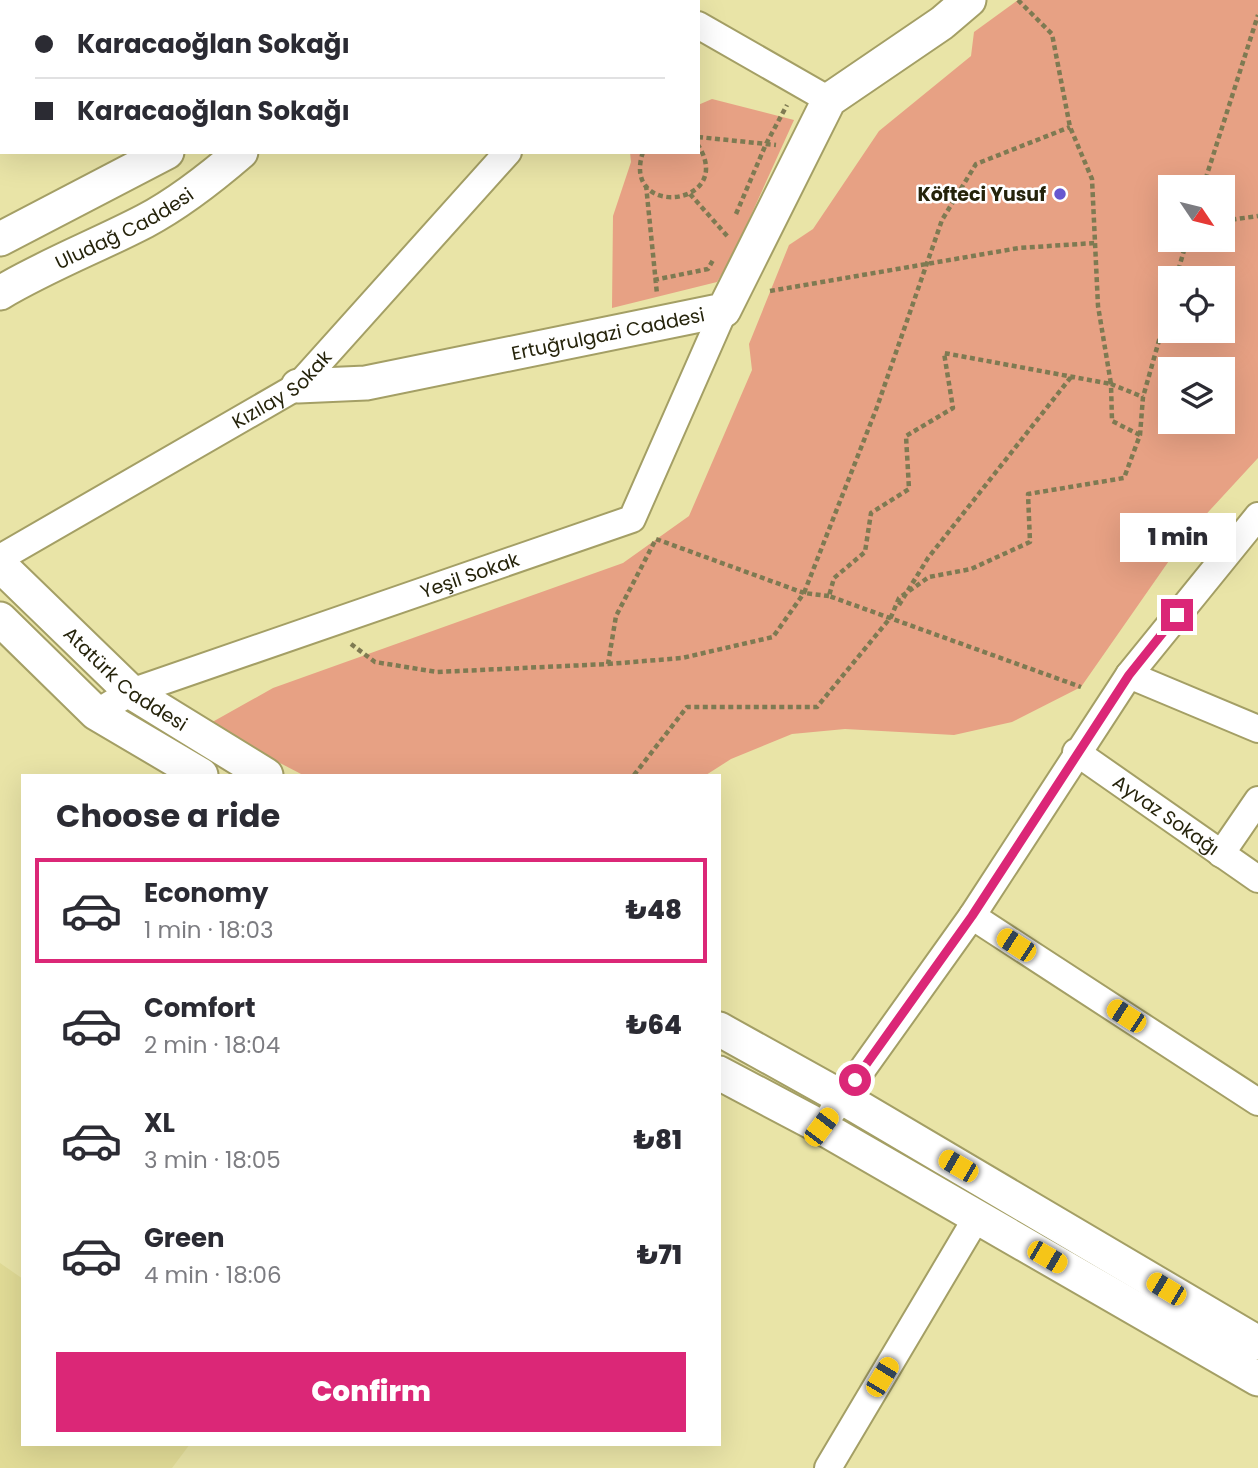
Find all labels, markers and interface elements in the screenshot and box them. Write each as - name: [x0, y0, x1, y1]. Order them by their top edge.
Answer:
- text: Karacaoğlan Sokağı: [77, 26, 350, 62]
- text: Karacaoğlan Sokağı: [77, 93, 350, 129]
- north arrow: [1158, 175, 1236, 252]
- map controls: [1158, 175, 1235, 434]
- street label: Uludağ Caddesi: [51, 181, 199, 276]
- place label: Köfteci Yusuf: [917, 181, 1046, 208]
- marker: Köfteci Yusuf: [1052, 186, 1068, 202]
- button: locate: [1158, 266, 1235, 343]
- street label: Ertuğrulgazi Caddesi: [509, 301, 707, 367]
- street label: Kızılay Sokak: [227, 344, 338, 435]
- button: layers: [1158, 357, 1235, 434]
- callout: 1 min: [1119, 514, 1235, 562]
- text: 1 min: [1148, 521, 1208, 553]
- street label: Yeşil Sokak: [417, 546, 523, 605]
- route end: [1161, 599, 1193, 631]
- street label: Atatürk Caddesi: [57, 621, 192, 738]
- street label: Ayvaz Sokağı: [1107, 769, 1225, 862]
- text: Choose a ride: [56, 793, 280, 838]
- text: Economy: [144, 875, 268, 911]
- icon: car: [60, 879, 123, 942]
- text: ₺48: [626, 892, 682, 928]
- text: 1 min · 18:03: [144, 914, 274, 946]
- car: [993, 925, 1040, 965]
- text: Comfort: [144, 990, 256, 1026]
- icon: car: [60, 994, 123, 1057]
- car: [1103, 996, 1150, 1036]
- text: ₺64: [626, 1007, 682, 1043]
- text: 2 min · 18:04: [144, 1029, 280, 1061]
- route start: [839, 1064, 871, 1096]
- car: [800, 1104, 843, 1150]
- text: XL: [144, 1105, 175, 1141]
- icon: car: [60, 1109, 123, 1172]
- text: ₺81: [633, 1122, 682, 1158]
- text: 3 min · 18:05: [144, 1144, 281, 1176]
- car: [935, 1146, 982, 1186]
- text: Green: [144, 1220, 225, 1256]
- icon: car: [60, 1224, 123, 1287]
- text: ₺71: [637, 1237, 682, 1273]
- car: [1024, 1237, 1071, 1277]
- text: 4 min · 18:06: [144, 1259, 282, 1291]
- car: [1143, 1269, 1190, 1309]
- button: Confirm: [56, 1352, 686, 1432]
- car: [863, 1354, 902, 1400]

